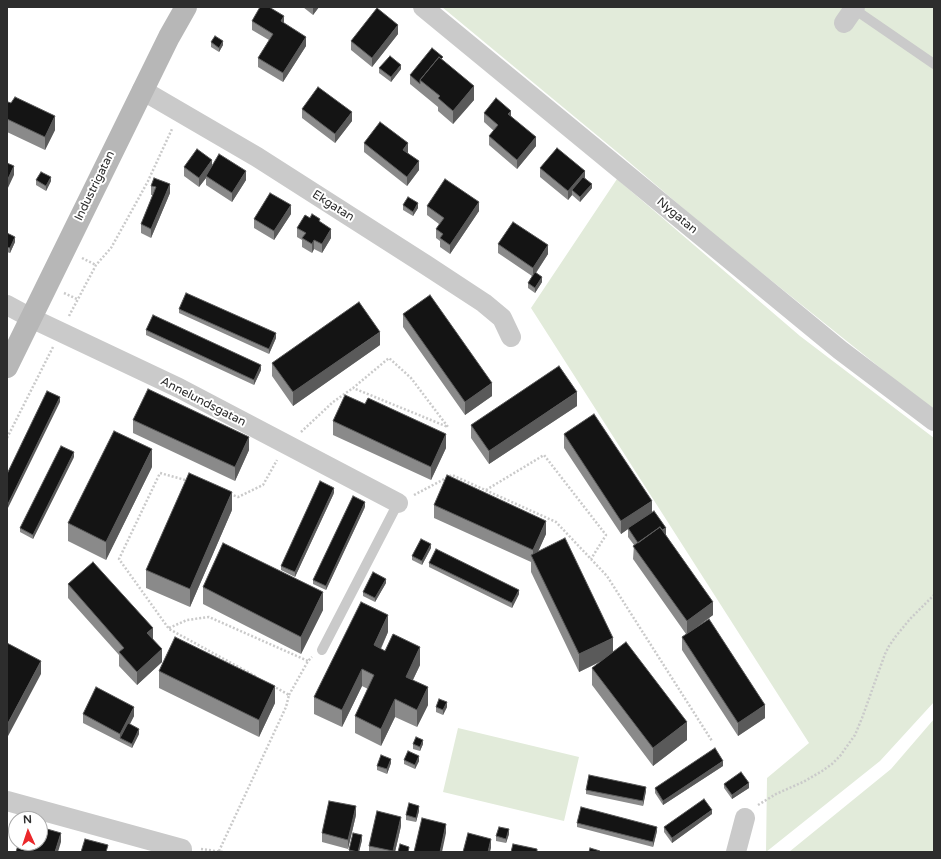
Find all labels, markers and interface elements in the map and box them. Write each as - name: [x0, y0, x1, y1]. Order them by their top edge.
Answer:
- street label: Industrigatan: [72, 149, 118, 223]
- street label: Ekgatan: [309, 187, 357, 225]
- street label: Nygatan: [654, 195, 700, 237]
- street label: Annelundsgatan: [158, 374, 248, 430]
- north arrow: [8, 811, 48, 851]
- text: N: [23, 813, 32, 826]

